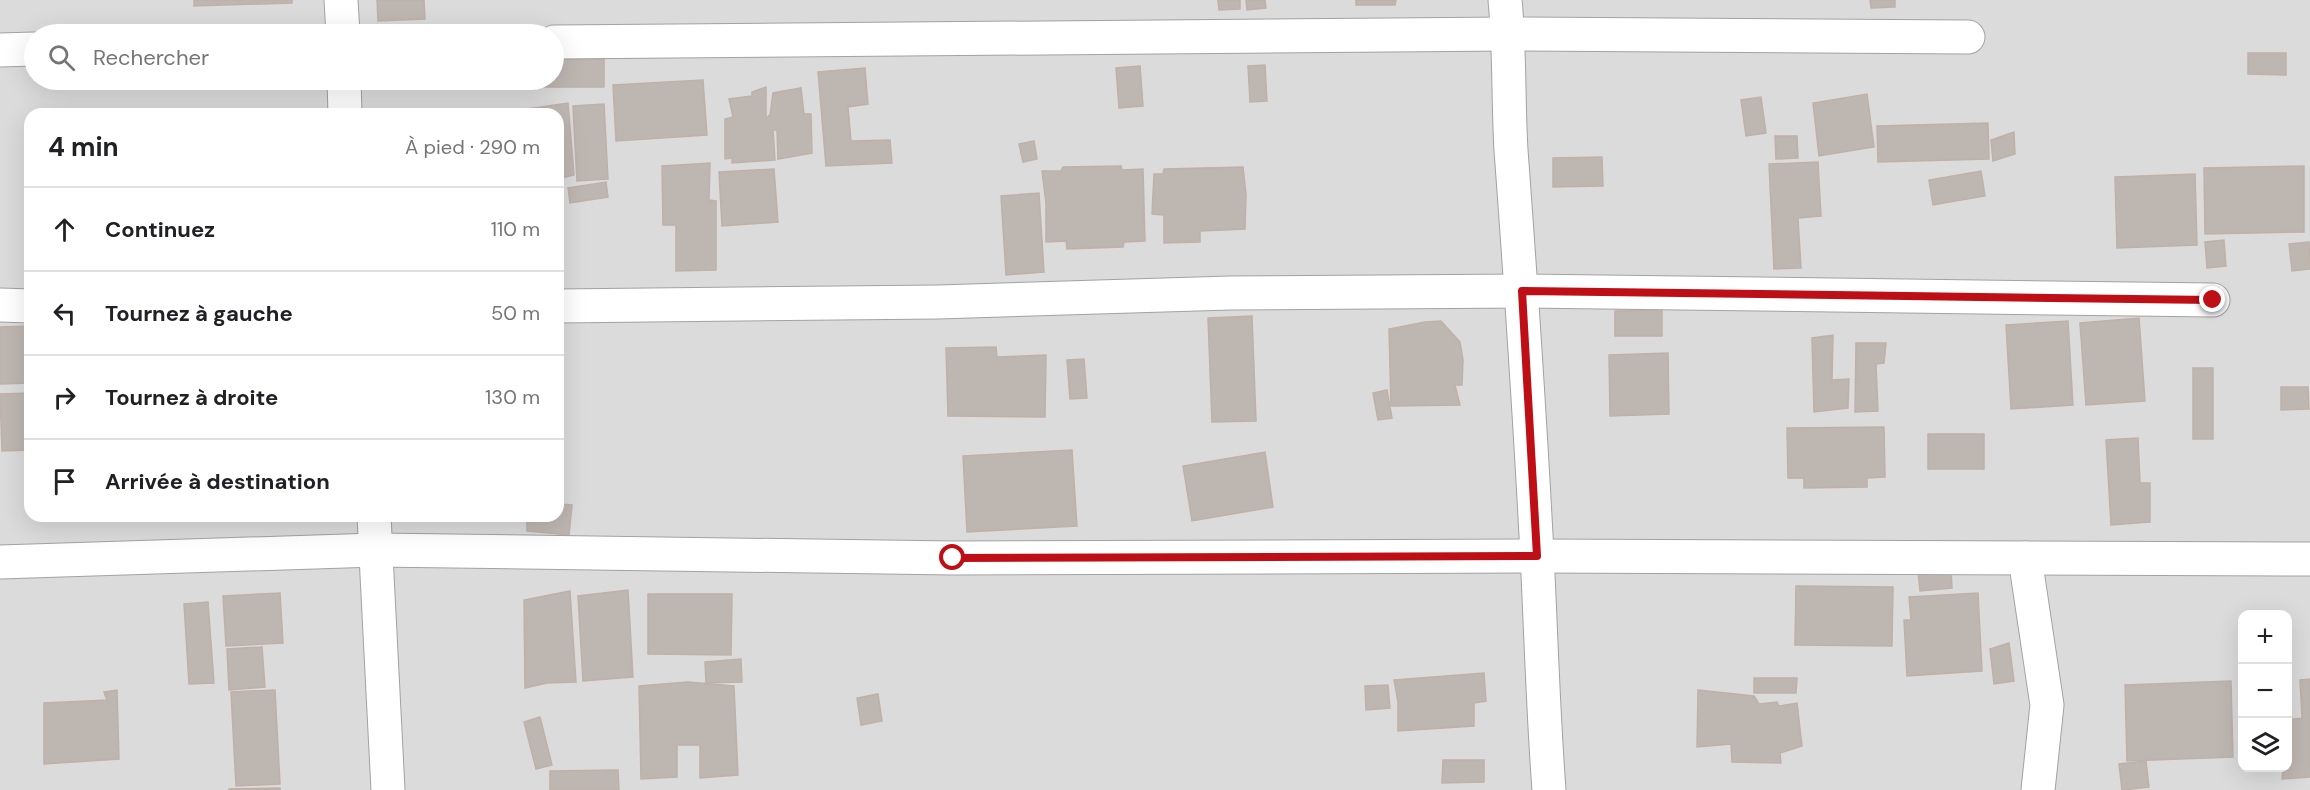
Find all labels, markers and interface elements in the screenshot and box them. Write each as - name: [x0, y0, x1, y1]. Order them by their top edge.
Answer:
- search box: [24, 24, 564, 90]
- icon: search: [45, 41, 78, 74]
- text: Rechercher: [93, 43, 209, 72]
- text: 4 min: [48, 130, 119, 164]
- text: À pied · 290 m: [405, 134, 540, 160]
- icon: ahead: [48, 213, 81, 246]
- text: Continuez: [105, 215, 215, 244]
- text: 110 m: [491, 216, 540, 242]
- route end: [2199, 286, 2225, 312]
- icon: left: [48, 297, 81, 330]
- text: Tournez à gauche: [105, 299, 293, 328]
- text: 50 m: [491, 300, 540, 326]
- icon: right: [48, 381, 81, 414]
- text: Tournez à droite: [105, 383, 278, 412]
- text: 130 m: [485, 384, 540, 410]
- icon: arrive: [48, 465, 81, 498]
- text: Arrivée à destination: [105, 467, 330, 496]
- route start: [939, 544, 965, 570]
- map controls: [2238, 610, 2292, 772]
- button: +: [2238, 610, 2292, 664]
- button: −: [2238, 664, 2292, 718]
- button: layers: [2238, 718, 2292, 772]

